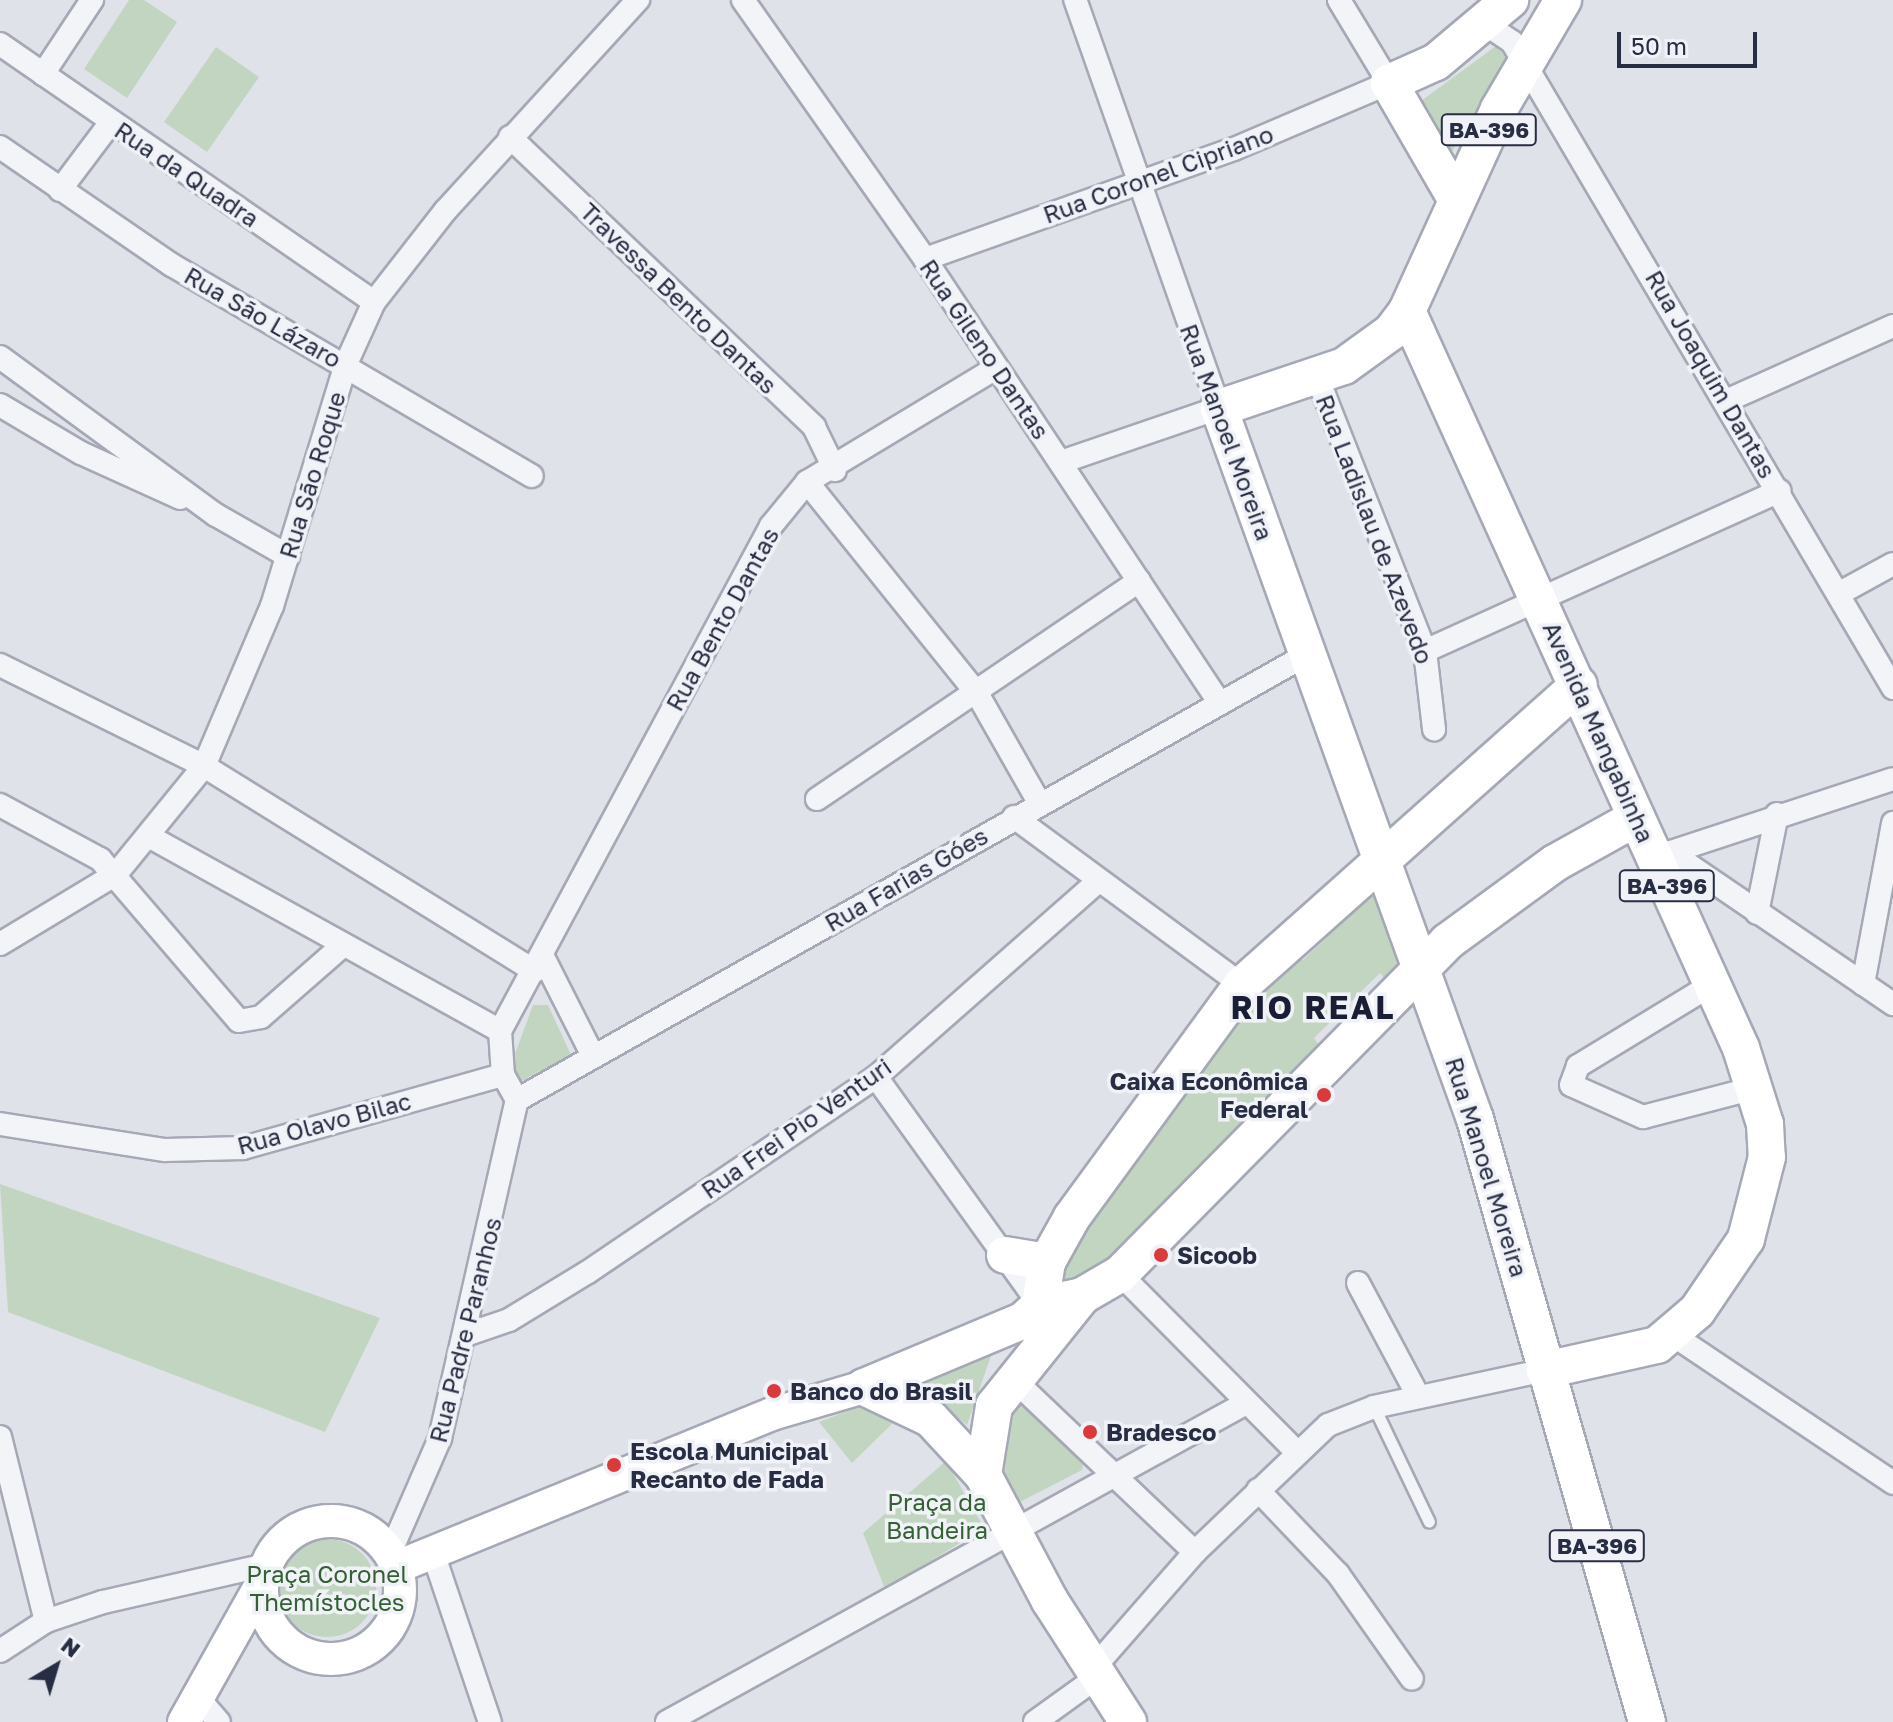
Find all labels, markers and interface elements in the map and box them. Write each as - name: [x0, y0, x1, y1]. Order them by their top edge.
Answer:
- scale bar: [1621, 16, 1761, 66]
- text: 50 m: [1631, 31, 1687, 60]
- road number: BA-396: [1439, 112, 1539, 148]
- street label: Rua da Quadra: [110, 115, 264, 233]
- street label: Rua Coronel Cipriano: [1039, 119, 1277, 229]
- street label: Travessa Bento Dantas: [575, 197, 783, 399]
- street label: Rua Gileno Dantas: [914, 254, 1056, 444]
- street label: Rua São Lázaro: [180, 261, 346, 373]
- street label: Rua Joaquim Dantas: [1640, 265, 1782, 483]
- street label: Rua Manoel Moreira: [1174, 320, 1280, 544]
- street label: Rua São Roque: [273, 388, 351, 562]
- street label: Rua Ladislau de Azevedo: [1310, 390, 1440, 668]
- street label: Rua Bento Dantas: [660, 522, 784, 716]
- street label: Avenida Mangabinha: [1537, 617, 1661, 847]
- street label: Rua Farias Góes: [819, 821, 993, 937]
- road number: BA-396: [1617, 868, 1717, 904]
- district label: RIO REAL: [1230, 988, 1396, 1026]
- street label: Rua Frei Pio Venturi: [695, 1052, 897, 1204]
- street label: Rua Manoel Moreira: [1440, 1054, 1534, 1280]
- place label: Caixa Econômica Federal: [1110, 1067, 1308, 1123]
- street label: Rua Olavo Bilac: [234, 1086, 414, 1160]
- marker: Caixa Econômica Federal: [1315, 1086, 1333, 1104]
- street label: Rua Padre Paranhos: [423, 1214, 507, 1446]
- place label: Sicoob: [1177, 1241, 1257, 1269]
- marker: Sicoob: [1152, 1246, 1170, 1264]
- place label: Banco do Brasil: [790, 1377, 973, 1405]
- marker: Banco do Brasil: [765, 1382, 783, 1400]
- place label: Bradesco: [1106, 1418, 1216, 1446]
- marker: Bradesco: [1081, 1423, 1099, 1441]
- place label: Escola Municipal Recanto de Fada: [630, 1437, 828, 1493]
- marker: Escola Municipal Recanto de Fada: [605, 1456, 623, 1474]
- park label: Praça da Bandeira: [886, 1488, 988, 1544]
- road number: BA-396: [1547, 1528, 1647, 1564]
- park label: Praça Coronel Themístocles: [246, 1560, 408, 1616]
- north arrow: [16, 1626, 96, 1706]
- text: N: [56, 1631, 86, 1662]

